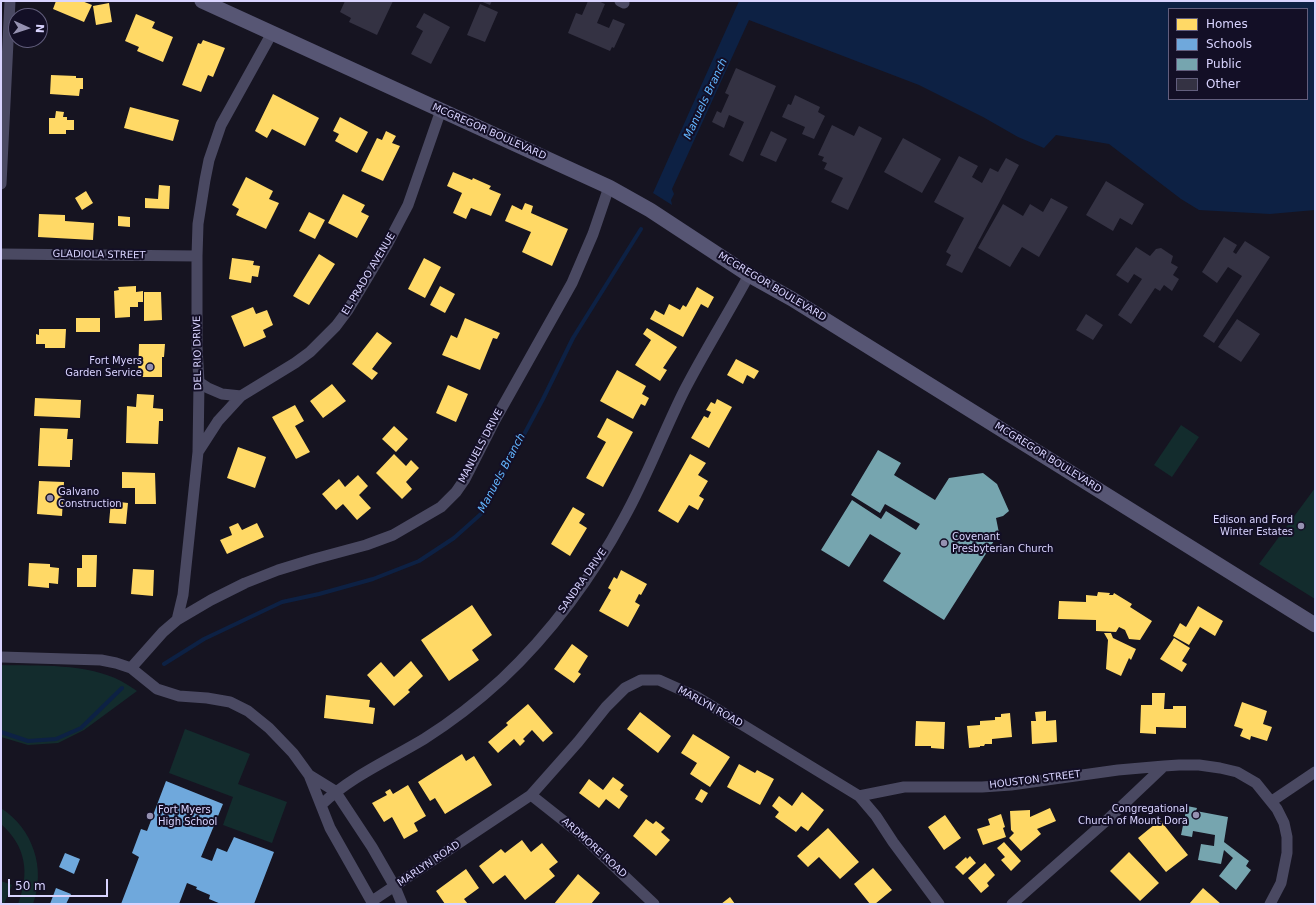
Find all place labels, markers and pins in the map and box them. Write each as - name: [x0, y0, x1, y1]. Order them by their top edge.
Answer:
- place label: Fort Myers Garden Service: [65, 355, 142, 378]
- marker: Fort Myers Garden Service: [145, 362, 155, 372]
- place label: Galvano Construction: [58, 486, 122, 510]
- marker: Galvano Construction: [45, 493, 55, 503]
- place label: Edison and Ford Winter Estates: [1213, 514, 1293, 538]
- marker: Edison and Ford Winter Estates: [1296, 521, 1306, 531]
- place label: Covenant Presbyterian Church: [952, 531, 1053, 554]
- marker: Covenant Presbyterian Church: [939, 538, 949, 548]
- place label: Congregational Church of Mount Dora: [1078, 803, 1188, 826]
- place label: Fort Myers High School: [158, 804, 217, 828]
- marker: Congregational Church of Mount Dora: [1191, 810, 1201, 820]
- marker: Fort Myers High School: [145, 811, 155, 821]

